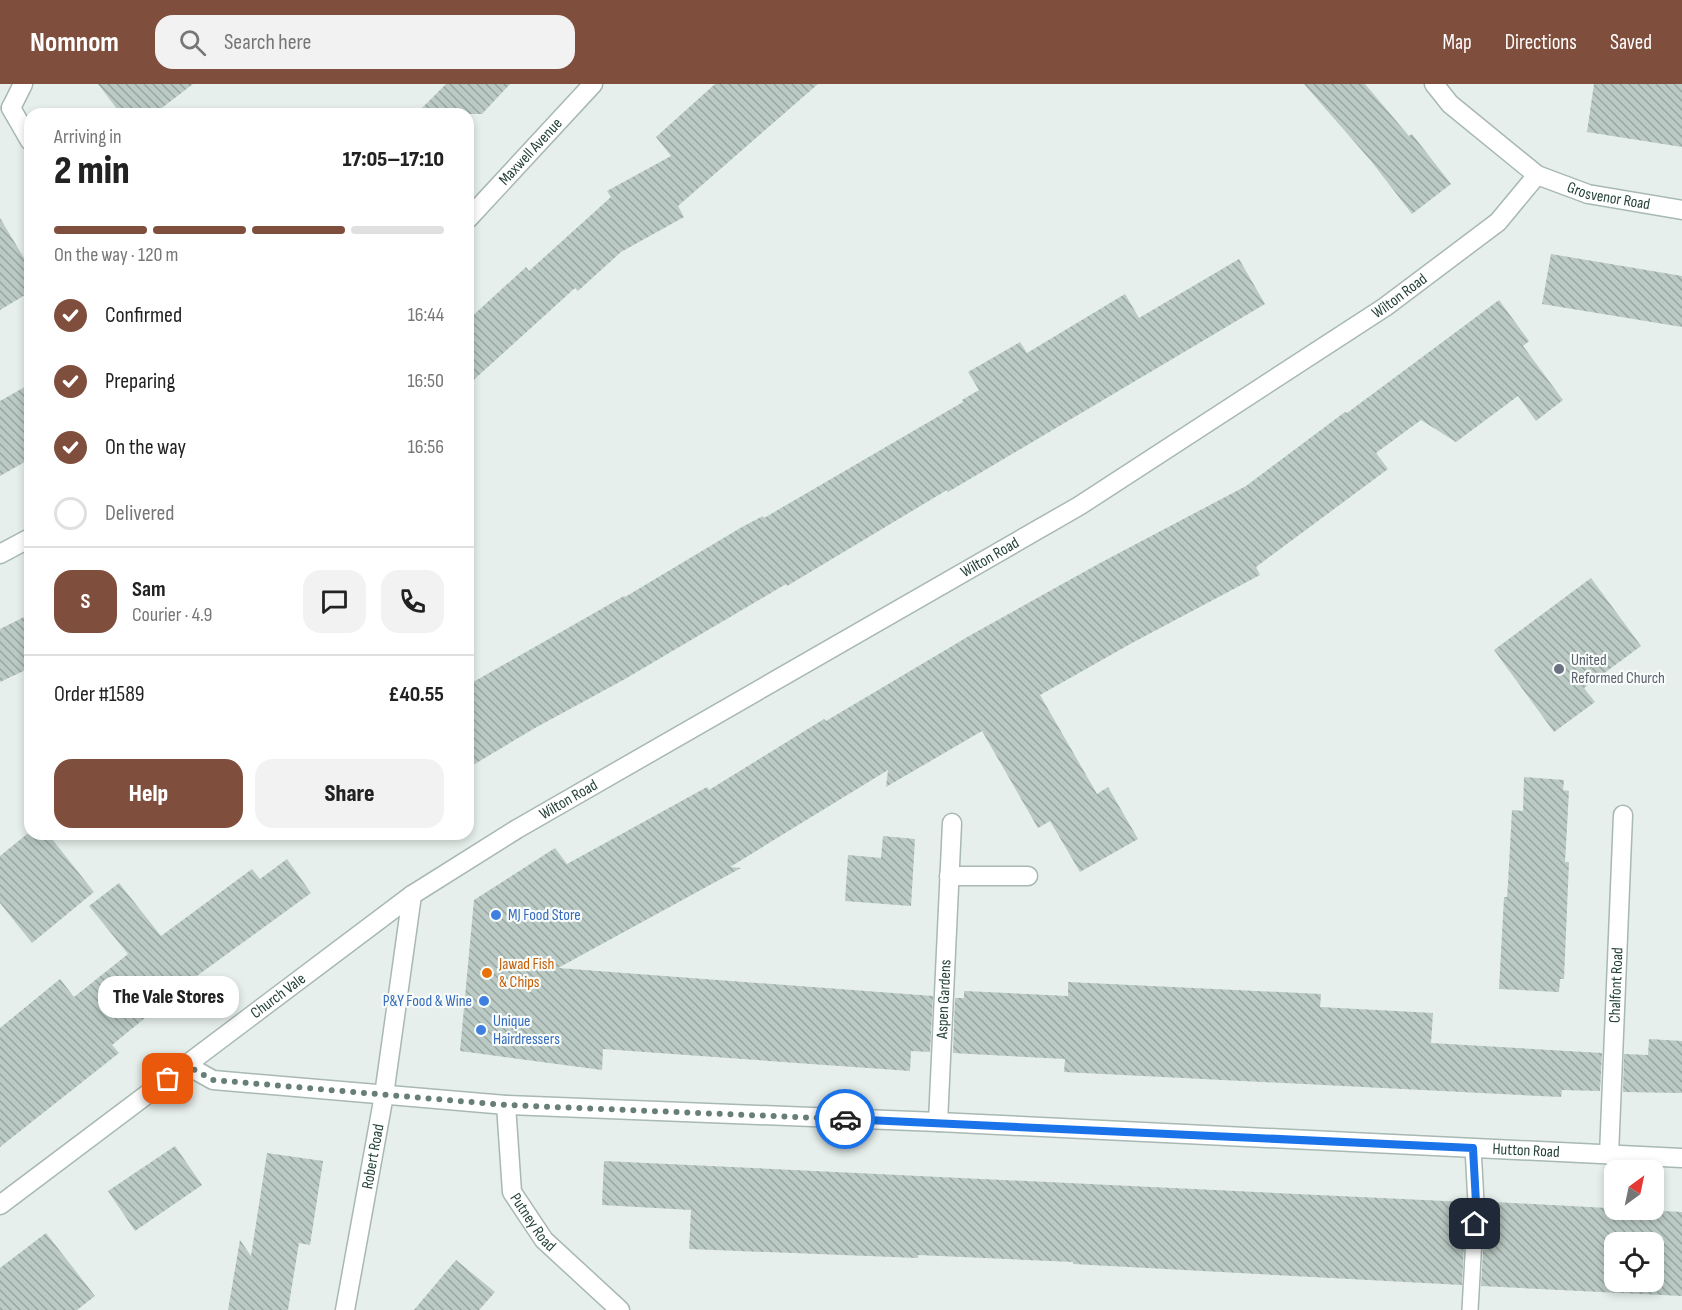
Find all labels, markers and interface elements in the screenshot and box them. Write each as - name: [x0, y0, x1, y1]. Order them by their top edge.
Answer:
- search box: [155, 15, 575, 69]
- text: Nomnom: [30, 26, 119, 59]
- icon: search: [176, 26, 209, 59]
- text: Search here: [224, 29, 311, 56]
- text: Map: [1442, 30, 1472, 55]
- text: Directions: [1505, 30, 1577, 55]
- text: Saved: [1610, 30, 1652, 55]
- street label: Maxwell Avenue: [495, 114, 566, 189]
- text: Arriving in: [54, 125, 122, 149]
- text: 17:05–17:10: [342, 146, 444, 173]
- text: 2 min: [54, 148, 130, 195]
- street label: Grosvenor Road: [1564, 178, 1652, 214]
- text: On the way · 120 m: [54, 243, 178, 267]
- street label: Wilton Road: [1368, 269, 1431, 322]
- icon: check: [54, 299, 87, 332]
- text: Confirmed: [105, 302, 182, 329]
- text: 16:44: [408, 303, 444, 327]
- icon: check: [54, 365, 87, 398]
- text: Preparing: [105, 368, 175, 395]
- text: 16:50: [408, 369, 444, 393]
- icon: check: [54, 431, 87, 464]
- text: On the way: [105, 434, 186, 461]
- text: 16:56: [408, 435, 444, 459]
- text: Delivered: [105, 500, 174, 527]
- street label: Wilton Road: [957, 533, 1022, 581]
- button: chat: [303, 570, 366, 633]
- button: phone: [381, 570, 444, 633]
- text: Sam: [132, 576, 166, 603]
- text: S: [81, 588, 90, 615]
- text: Courier · 4.9: [132, 603, 212, 627]
- place label: United Reformed Church: [1571, 651, 1665, 688]
- marker: United Reformed Church: [1552, 662, 1566, 676]
- text: Order #1589: [54, 681, 145, 708]
- text: £40.55: [388, 681, 444, 708]
- button: Help: [54, 759, 243, 828]
- button: Share: [255, 759, 444, 828]
- street label: Wilton Road: [536, 775, 601, 824]
- place label: MJ Food Store: [508, 906, 581, 925]
- marker: MJ Food Store: [489, 908, 503, 922]
- street label: Chalfont Road: [1605, 947, 1627, 1023]
- place label: Jawad Fish & Chips: [498, 955, 554, 992]
- street label: Aspen Gardens: [932, 959, 955, 1040]
- marker: Jawad Fish & Chips: [480, 966, 494, 980]
- street label: Church Vale: [247, 969, 309, 1023]
- callout: The Vale Stores: [98, 977, 238, 1019]
- text: The Vale Stores: [113, 985, 224, 1009]
- place label: P&Y Food & Wine: [383, 992, 472, 1011]
- marker: P&Y Food & Wine: [477, 994, 491, 1008]
- place label: Unique Hairdressers: [493, 1012, 560, 1049]
- marker: Unique Hairdressers: [474, 1023, 488, 1037]
- pin: [142, 1053, 193, 1104]
- icon: bag: [151, 1062, 184, 1095]
- courier: [815, 1089, 875, 1149]
- icon: car: [829, 1103, 862, 1136]
- street label: Robert Road: [358, 1122, 388, 1191]
- street label: Hutton Road: [1492, 1139, 1560, 1162]
- north arrow: [1604, 1160, 1664, 1220]
- map controls: [1604, 1160, 1664, 1292]
- street label: Putney Road: [506, 1189, 560, 1256]
- pin: [1449, 1198, 1500, 1249]
- icon: home: [1458, 1207, 1491, 1240]
- button: locate: [1604, 1232, 1664, 1292]

